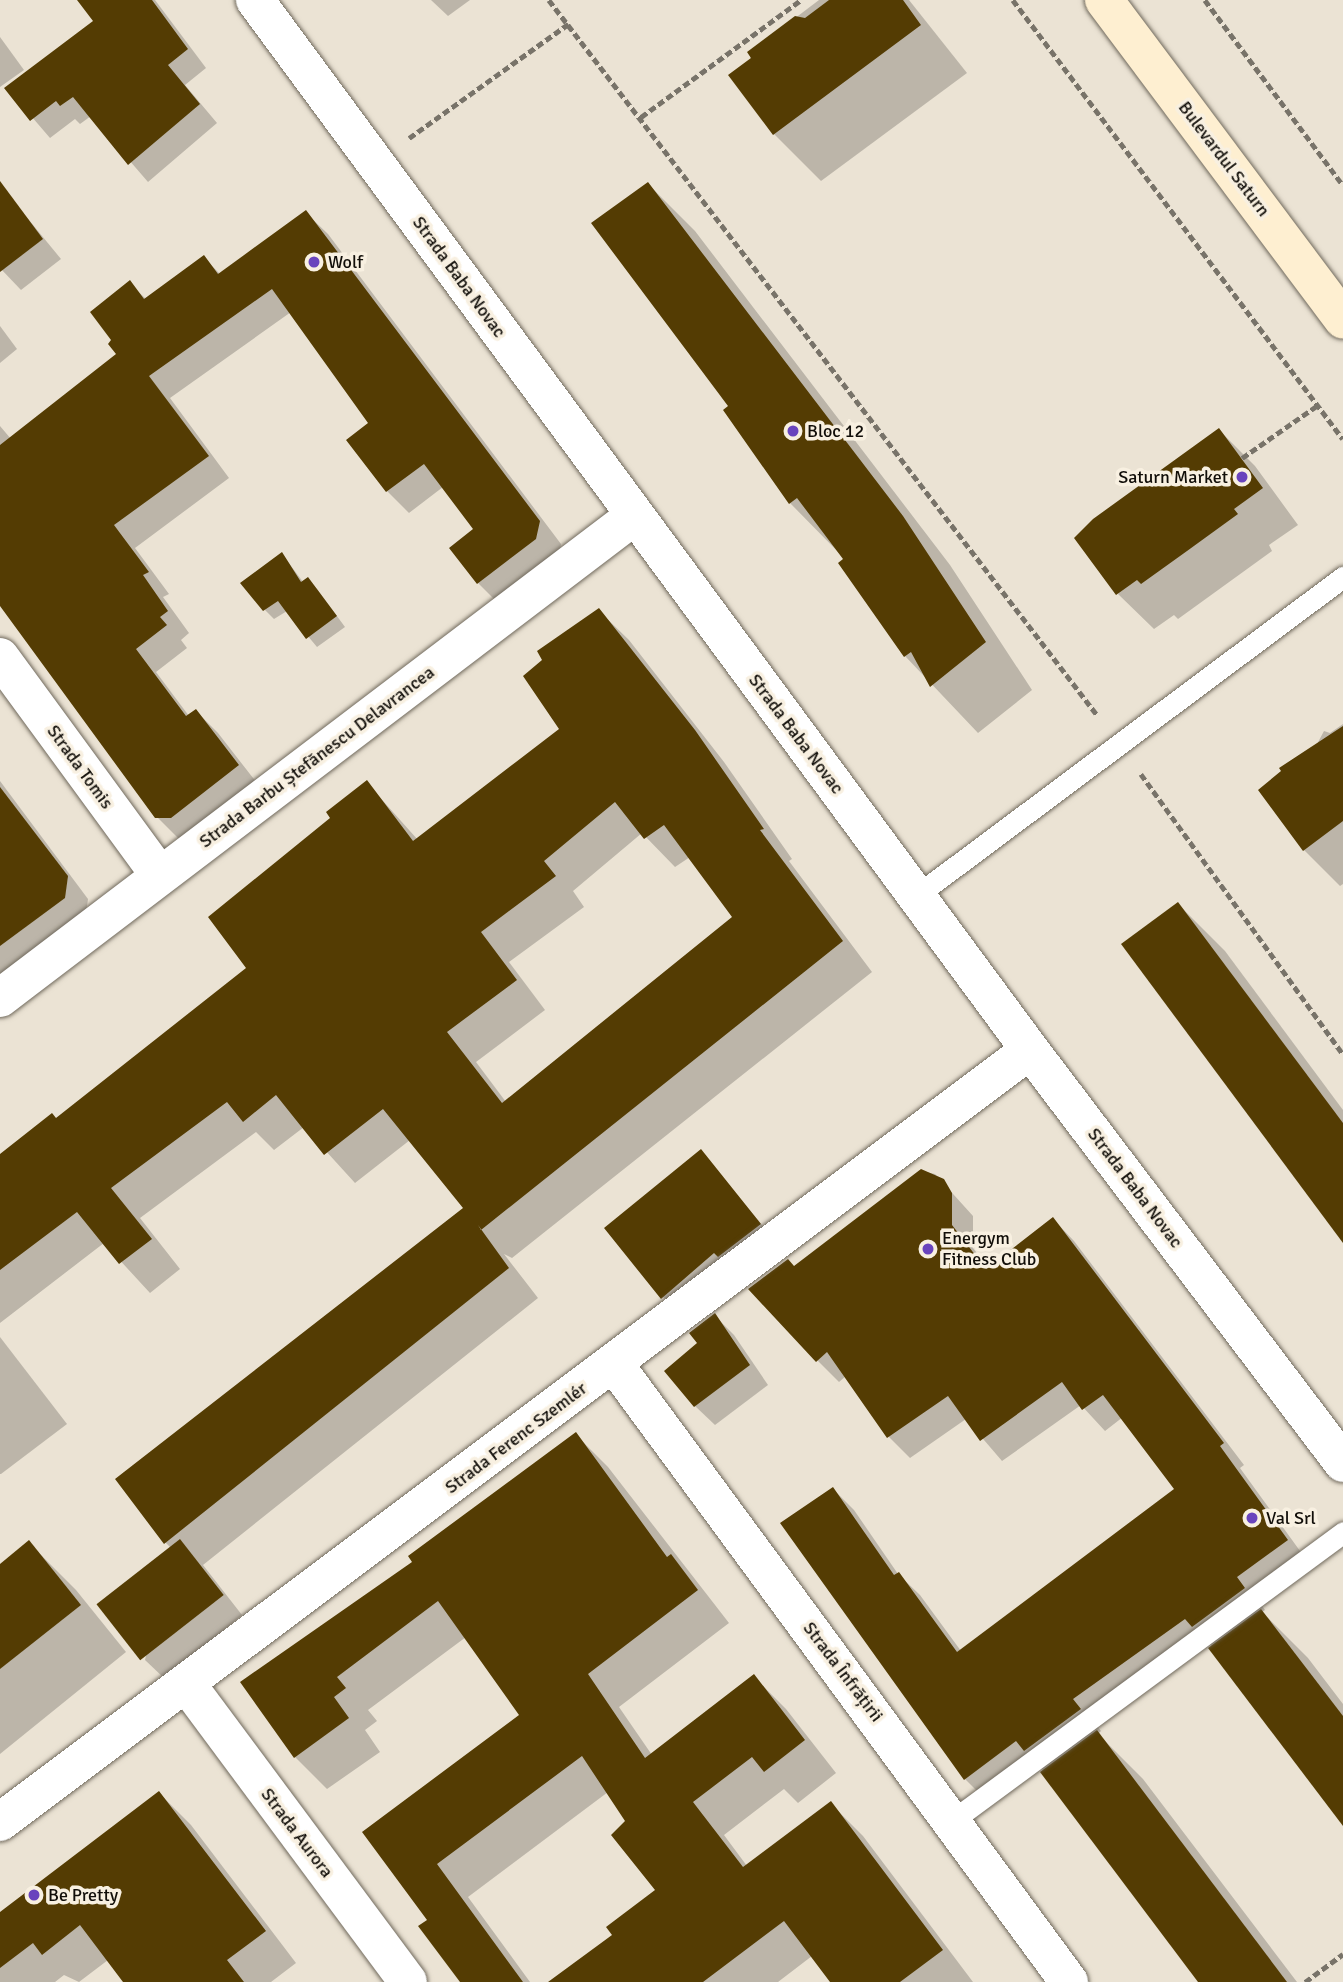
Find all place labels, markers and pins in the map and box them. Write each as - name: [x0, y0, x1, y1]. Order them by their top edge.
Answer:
- place label: Wolf: [328, 251, 363, 273]
- marker: Wolf: [306, 254, 322, 270]
- place label: Bloc 12: [807, 420, 864, 442]
- marker: Bloc 12: [785, 423, 801, 439]
- place label: Saturn Market: [1118, 466, 1228, 488]
- marker: Saturn Market: [1234, 469, 1250, 485]
- place label: Energym Fitness Club: [942, 1228, 1036, 1270]
- marker: Energym Fitness Club: [920, 1241, 936, 1257]
- place label: Val Srl: [1266, 1507, 1316, 1529]
- marker: Val Srl: [1244, 1510, 1260, 1526]
- place label: Be Pretty: [48, 1884, 118, 1906]
- marker: Be Pretty: [26, 1887, 42, 1903]

